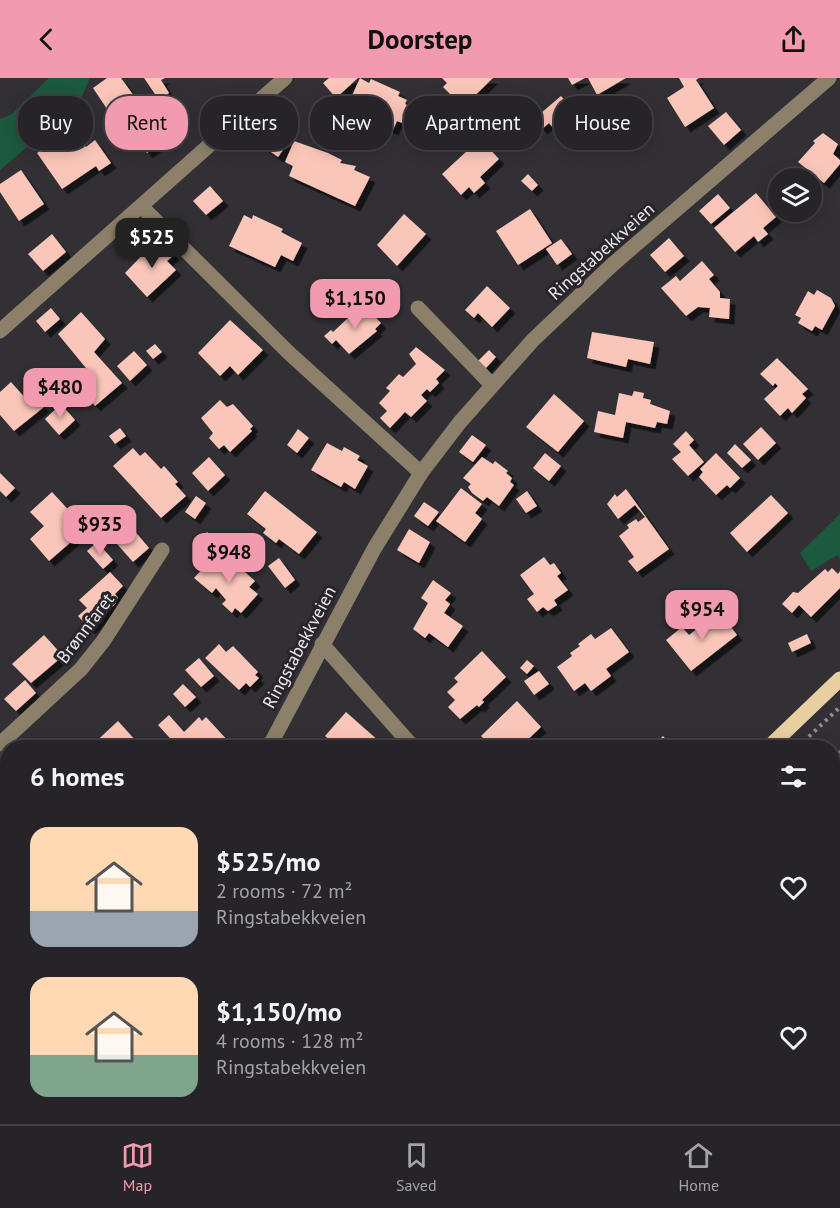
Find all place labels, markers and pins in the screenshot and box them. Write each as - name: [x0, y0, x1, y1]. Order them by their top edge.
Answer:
- pin: $525: [116, 218, 188, 269]
- pin: $1,150: [306, 279, 404, 330]
- pin: $480: [24, 368, 96, 419]
- pin: $935: [64, 505, 136, 556]
- pin: $948: [193, 533, 265, 584]
- pin: $954: [666, 590, 738, 641]

